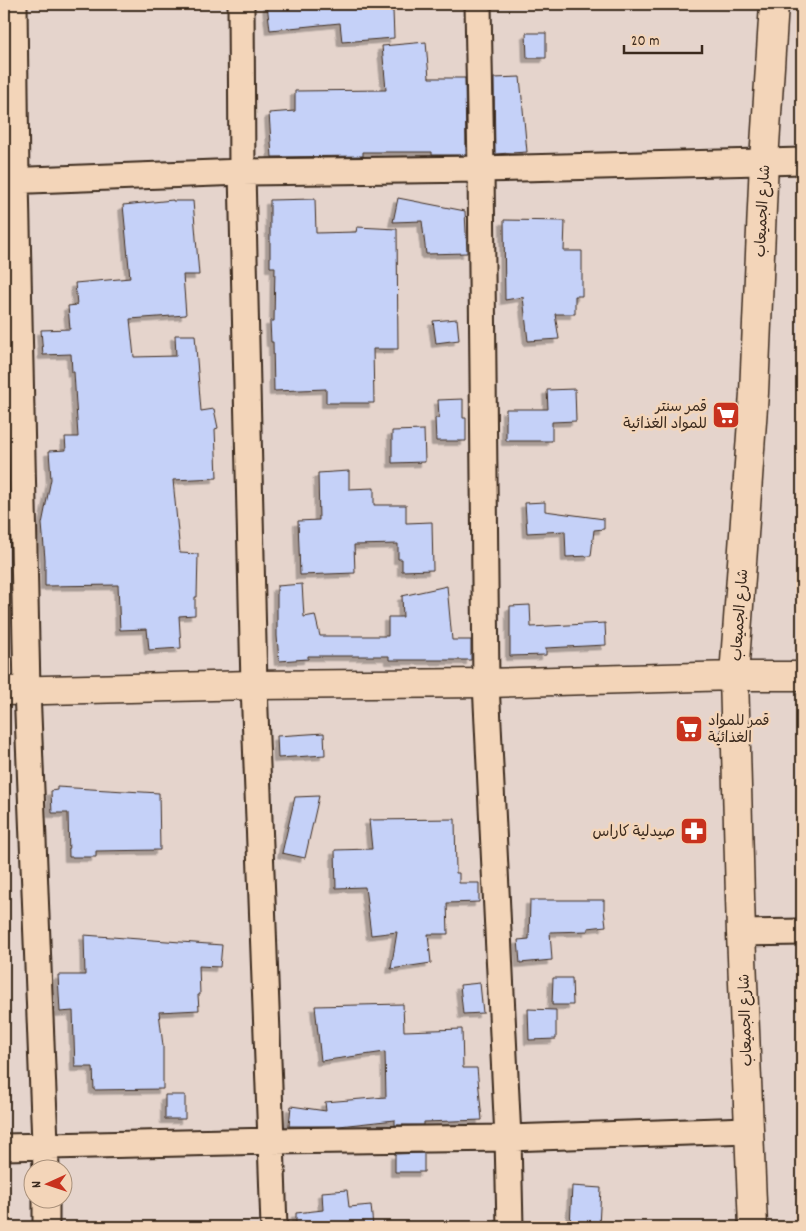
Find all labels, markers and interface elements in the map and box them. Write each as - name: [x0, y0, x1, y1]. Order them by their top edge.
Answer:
- scale bar: [624, 22, 701, 54]
- text: 20 m: [631, 31, 659, 53]
- street label: شارع الجميعاب: [751, 164, 777, 258]
- place label: قمر سنتر للمواد الغذائية: [623, 397, 707, 436]
- supermarket icon: قمر سنتر للمواد الغذائية: [711, 400, 741, 430]
- street label: شارع الجميعاب: [727, 568, 755, 662]
- place label: قمر للمواد الغذائية: [708, 711, 770, 750]
- supermarket icon: قمر للمواد الغذائية: [674, 714, 704, 744]
- pharmacy icon: صيدلية كاراس: [679, 816, 709, 846]
- place label: صيدلية كاراس: [593, 822, 675, 844]
- street label: شارع الجميعاب: [734, 973, 760, 1067]
- north arrow: [22, 1158, 72, 1208]
- text: N: [27, 1181, 47, 1189]

